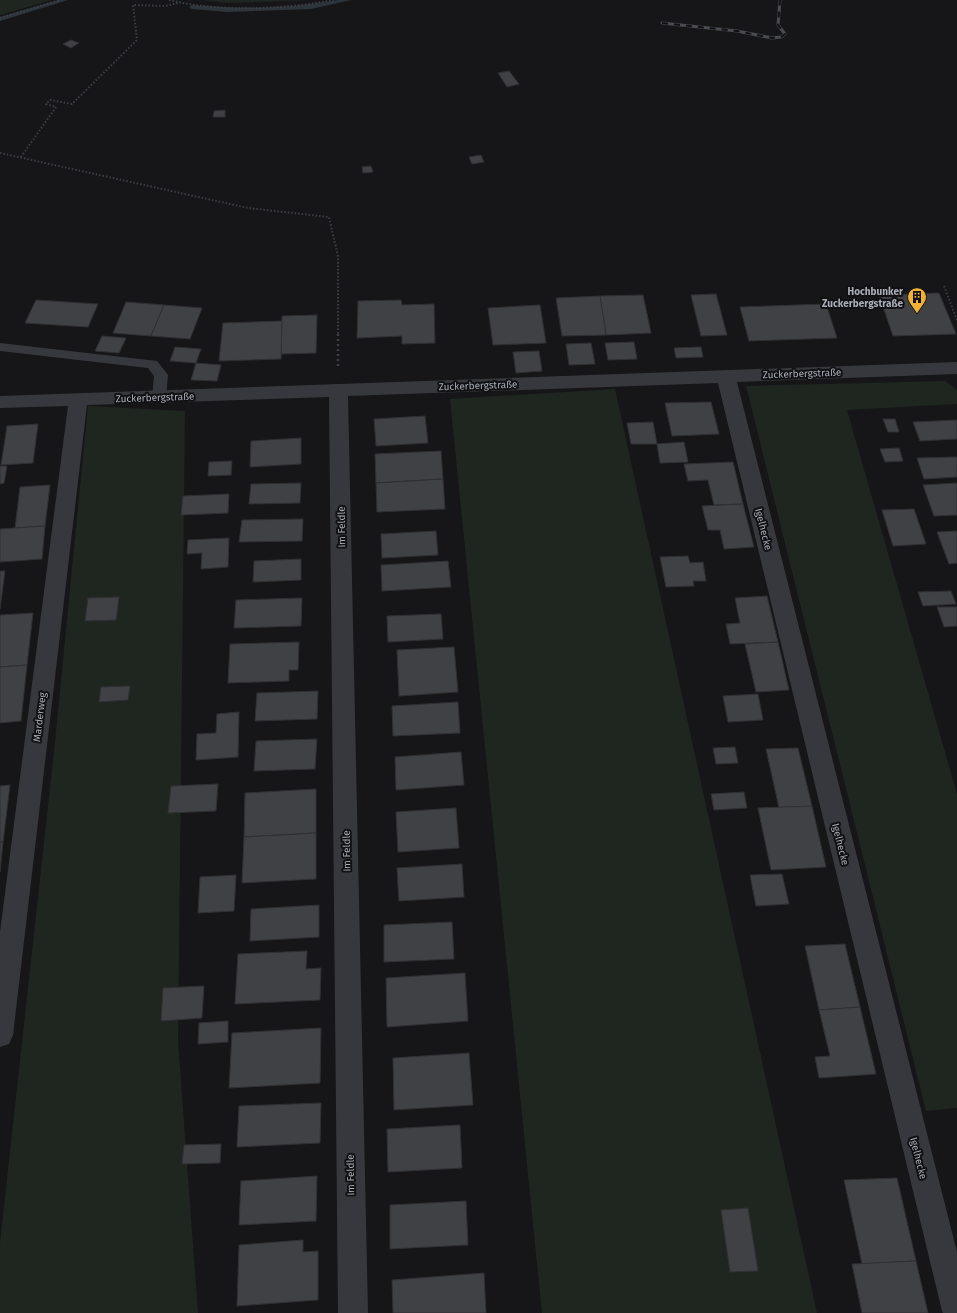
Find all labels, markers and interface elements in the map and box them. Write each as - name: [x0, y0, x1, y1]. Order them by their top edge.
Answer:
- place label: Hochbunker Zuckerbergstraße: [822, 286, 904, 310]
- building icon: Hochbunker Zuckerbergstraße: [906, 286, 928, 314]
- street label: Zuckerbergstraße: [762, 367, 842, 381]
- street label: Zuckerbergstraße: [438, 379, 518, 393]
- street label: Zuckerbergstraße: [115, 391, 195, 405]
- street label: Im Feldle: [336, 506, 348, 548]
- street label: Igelhecke: [752, 507, 774, 552]
- street label: Marderweg: [31, 691, 49, 743]
- street label: Igelhecke: [829, 822, 851, 867]
- street label: Im Feldle: [341, 830, 353, 872]
- street label: Igelhecke: [907, 1136, 929, 1181]
- street label: Im Feldle: [345, 1154, 357, 1196]

